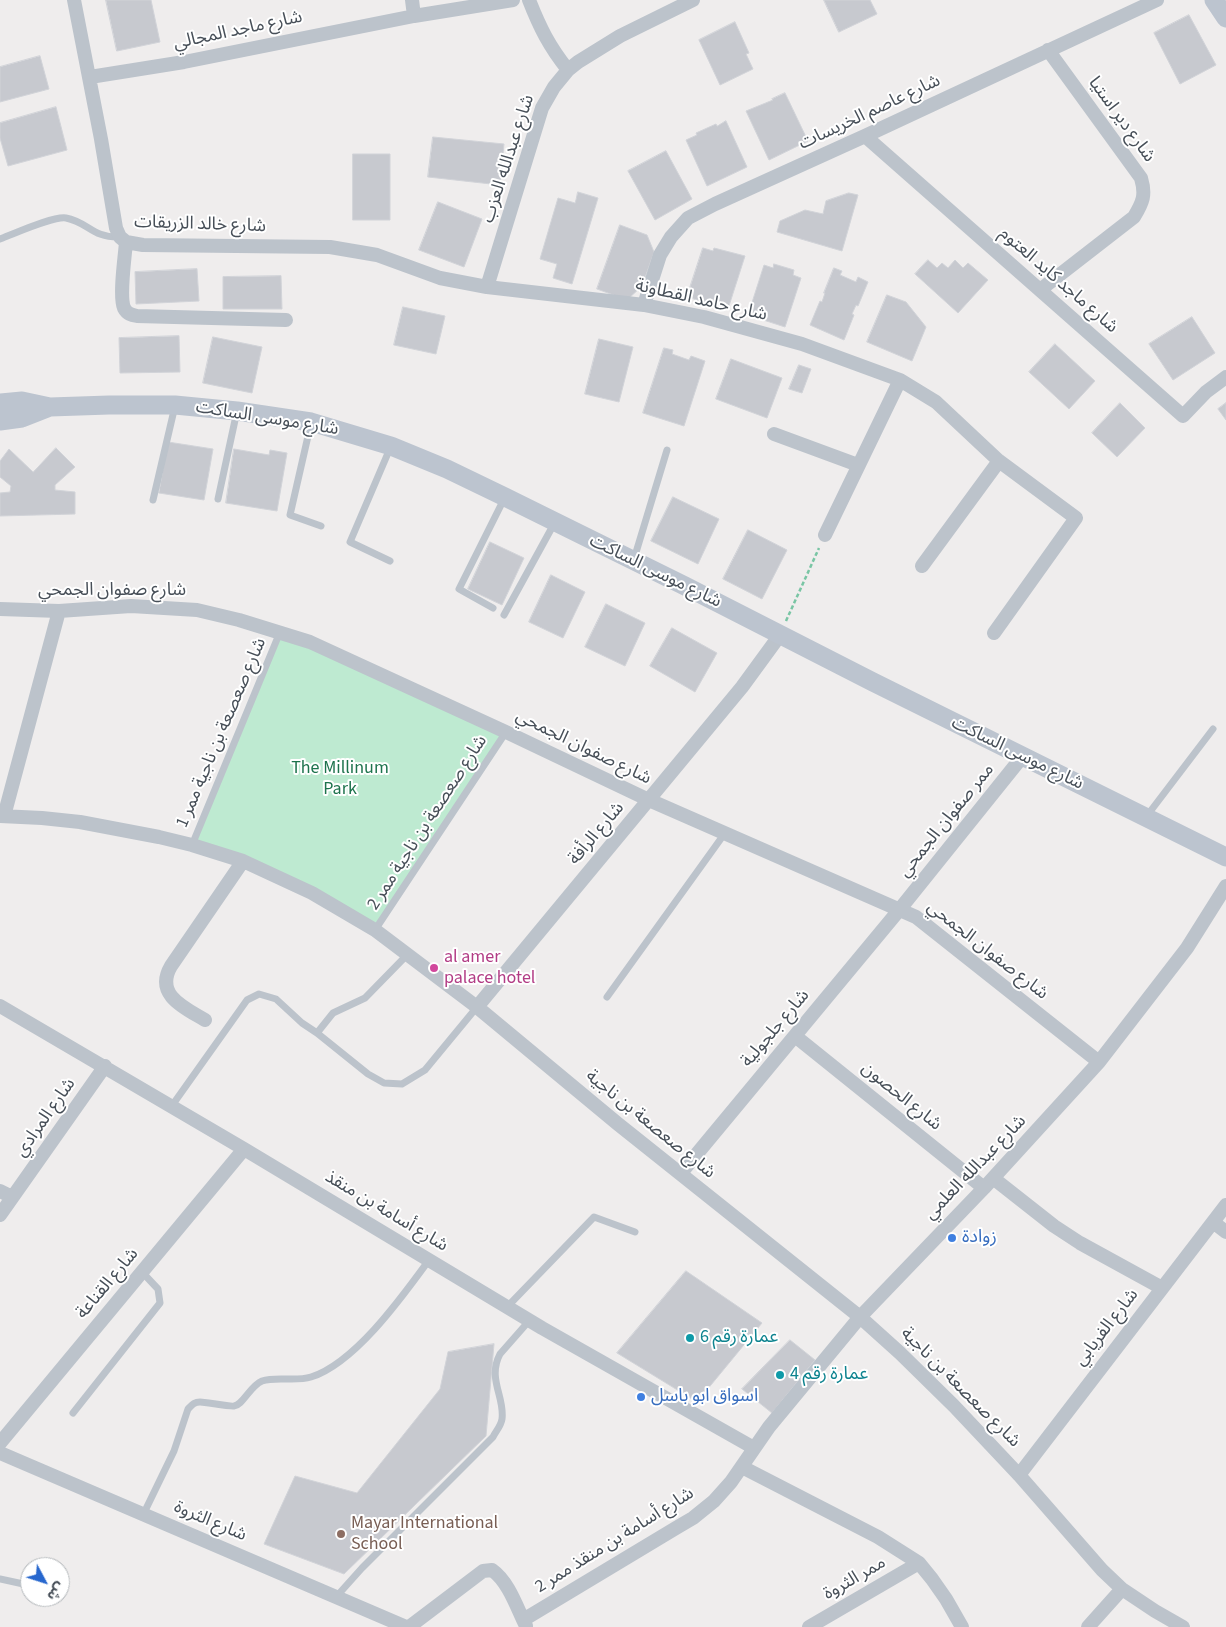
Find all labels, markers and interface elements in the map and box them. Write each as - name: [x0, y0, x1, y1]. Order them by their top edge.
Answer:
- street label: شارع ماجد المجالي: [172, 7, 304, 55]
- street label: شارع عاصم الخريسات: [796, 71, 944, 155]
- street label: شارع دير استيا: [1083, 73, 1159, 167]
- street label: شارع عبدالله العزب: [478, 92, 540, 226]
- street label: شارع خالد الزريقات: [134, 212, 266, 238]
- street label: شارع ماجد كايد العتوم: [994, 223, 1122, 339]
- street label: شارع حامد القطاونة: [633, 275, 769, 327]
- street label: شارع موسى الساكت: [194, 397, 340, 441]
- street label: شارع موسى الساكت: [585, 531, 725, 613]
- street label: شارع صفوان الجمحي: [38, 580, 186, 602]
- street label: شارع صعصعة بن ناجية ممر 1: [172, 635, 272, 831]
- street label: شارع صفوان الجمحي: [512, 706, 654, 790]
- street label: شارع موسى الساكت: [947, 713, 1087, 795]
- street label: شارع صعصعة بن ناجية ممر 2: [363, 732, 493, 914]
- park label: The Millinum Park: [291, 758, 389, 801]
- street label: ممر صفوان الجمحي: [895, 760, 999, 882]
- street label: شارع الرأفة: [565, 798, 629, 870]
- street label: شارع صفوان الجمحي: [922, 897, 1052, 1005]
- place label: al amer palace hotel: [444, 947, 535, 990]
- marker: al amer palace hotel: [428, 962, 440, 974]
- street label: شارع جلجولية: [737, 986, 815, 1072]
- street label: شارع الحصون: [857, 1058, 945, 1136]
- street label: شارع صعصعة بن ناجية: [581, 1066, 719, 1184]
- street label: شارع المرادي: [11, 1074, 81, 1162]
- street label: شارع عبدالله العلمي: [920, 1111, 1032, 1225]
- street label: شارع أسامة بن منقذ: [321, 1167, 451, 1257]
- place label: زوادة: [962, 1227, 997, 1249]
- marker: زوادة: [946, 1232, 958, 1244]
- street label: شارع القناعة: [72, 1244, 144, 1324]
- street label: شارع الفريابي: [1070, 1285, 1144, 1371]
- street label: شارع صعصعة بن ناجية: [895, 1323, 1025, 1453]
- place label: عمارة رقم 6: [700, 1327, 778, 1349]
- marker: عمارة رقم 6: [684, 1332, 696, 1344]
- place label: عمارة رقم 4: [790, 1364, 868, 1386]
- marker: عمارة رقم 4: [774, 1369, 786, 1381]
- place label: اسواق ابو باسل: [651, 1386, 758, 1408]
- marker: اسواق ابو باسل: [635, 1391, 647, 1403]
- street label: شارع أسامة بن منقذ ممر 2: [532, 1483, 698, 1599]
- street label: شارع الثروة: [170, 1497, 250, 1547]
- place label: Mayar International School: [351, 1513, 498, 1556]
- marker: Mayar International School: [335, 1528, 347, 1540]
- street label: ممر الثروة: [820, 1552, 890, 1606]
- north arrow: [20, 1557, 70, 1607]
- text: ش: [42, 1577, 70, 1605]

